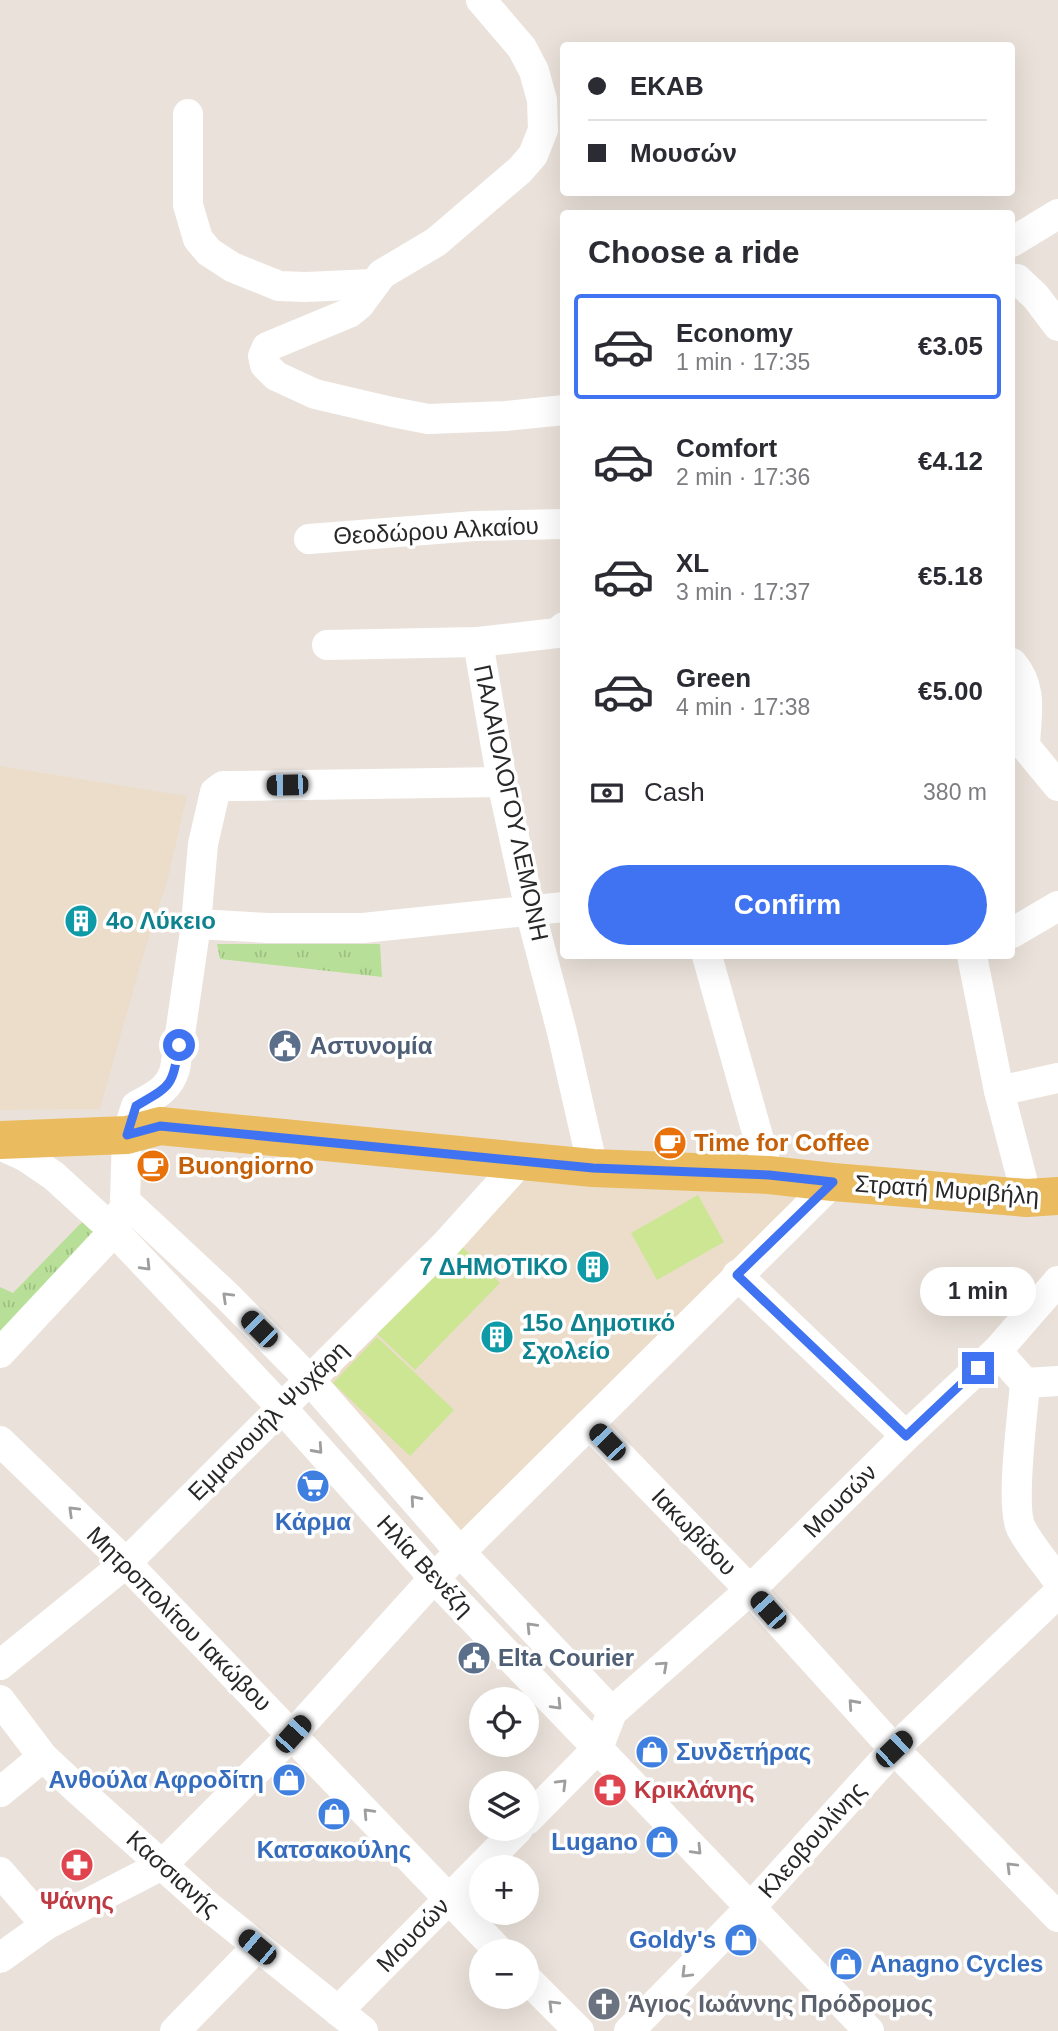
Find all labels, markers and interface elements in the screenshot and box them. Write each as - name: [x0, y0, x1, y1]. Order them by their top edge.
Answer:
- text: ΕΚΑΒ: [630, 71, 704, 101]
- text: Μουσών: [630, 138, 737, 168]
- text: Choose a ride: [588, 234, 800, 270]
- icon: car: [592, 315, 655, 378]
- text: Economy: [676, 318, 793, 348]
- text: €3.05: [918, 331, 983, 361]
- text: 1 min · 17:35: [676, 349, 810, 375]
- icon: car: [592, 430, 655, 493]
- text: Comfort: [676, 433, 777, 463]
- text: €4.12: [918, 446, 983, 476]
- text: 2 min · 17:36: [676, 464, 810, 490]
- street label: Θεοδώρου Αλκαίου: [333, 512, 539, 549]
- icon: car: [592, 545, 655, 608]
- text: XL: [676, 548, 709, 578]
- text: €5.18: [918, 561, 983, 591]
- text: 3 min · 17:37: [676, 579, 810, 605]
- icon: car: [592, 660, 655, 723]
- street label: ΠΑΛΑΙΟΛΟΓΟΥ ΛΕΜΟΝΗ: [469, 662, 554, 944]
- text: Green: [676, 663, 751, 693]
- text: €5.00: [918, 676, 983, 706]
- text: 4 min · 17:38: [676, 694, 810, 720]
- car: [266, 774, 309, 796]
- icon: cash: [588, 774, 626, 812]
- text: Cash: [644, 777, 705, 807]
- text: 380 m: [923, 779, 987, 805]
- button: Confirm: [588, 865, 987, 945]
- building icon: 4ο Λύκειο: [62, 902, 100, 940]
- place label: 4ο Λύκειο: [106, 907, 216, 934]
- public building icon: Αστυνομία: [266, 1027, 304, 1065]
- route start: [163, 1029, 195, 1061]
- place label: Αστυνομία: [310, 1032, 433, 1059]
- cafe icon: Time for Coffee: [651, 1124, 689, 1162]
- place label: Time for Coffee: [694, 1129, 870, 1156]
- cafe icon: Buongiorno: [134, 1147, 172, 1185]
- place label: Buongiorno: [178, 1152, 314, 1179]
- street label: Στρατή Μυριβήλη: [854, 1170, 1040, 1209]
- building icon: 7 ΔΗΜΟΤΙΚΟ: [574, 1248, 612, 1286]
- place label: 7 ΔΗΜΟΤΙΚΟ: [419, 1253, 568, 1280]
- one-way arrow: [137, 1257, 150, 1270]
- callout: 1 min: [920, 1266, 1036, 1316]
- text: 1 min: [948, 1278, 1008, 1304]
- one-way arrow: [223, 1293, 236, 1306]
- car: [237, 1307, 282, 1351]
- place label: 15o Δημοτικό Σχολείο: [522, 1309, 675, 1364]
- building icon: 15o Δημοτικό Σχολείο: [478, 1318, 516, 1356]
- street label: Εμμανουήλ Ψυχάρη: [182, 1335, 353, 1506]
- route end: [962, 1352, 994, 1384]
- car: [585, 1420, 630, 1464]
- one-way arrow: [310, 1441, 323, 1454]
- street label: Μουσών: [798, 1459, 882, 1543]
- supermarket icon: Κάρμα: [294, 1467, 332, 1505]
- street label: Ιακωβίδου: [646, 1483, 742, 1581]
- one-way arrow: [411, 1496, 423, 1509]
- one-way arrow: [68, 1507, 81, 1520]
- place label: Κάρμα: [275, 1508, 351, 1535]
- street label: Ηλία Βενέζη: [372, 1510, 479, 1622]
- street label: Μητροπολίτου Ιακώβου: [82, 1521, 277, 1716]
- car: [747, 1587, 790, 1633]
- one-way arrow: [527, 1622, 540, 1635]
- public building icon: Elta Courier: [455, 1639, 493, 1677]
- place label: Elta Courier: [498, 1644, 634, 1671]
- one-way arrow: [655, 1662, 668, 1675]
- map controls: [469, 1687, 539, 2009]
- button: locate: [469, 1687, 539, 1757]
- one-way arrow: [548, 1697, 561, 1710]
- one-way arrow: [849, 1699, 861, 1712]
- car: [272, 1711, 315, 1757]
- car: [872, 1727, 917, 1771]
- shop icon: Συνδετήρας: [633, 1733, 671, 1771]
- place label: Συνδετήρας: [676, 1738, 811, 1765]
- shop icon: Ανθούλα Αφροδίτη: [270, 1761, 308, 1799]
- place label: Ανθούλα Αφροδίτη: [48, 1766, 264, 1793]
- button: layers: [469, 1771, 539, 1841]
- pharmacy icon: Κρικλάνης: [591, 1771, 629, 1809]
- place label: Κρικλάνης: [634, 1776, 755, 1803]
- street label: Κλεοβουλίνης: [753, 1776, 871, 1903]
- one-way arrow: [554, 1779, 567, 1792]
- shop icon: Κατσακούλης: [315, 1795, 353, 1833]
- one-way arrow: [363, 1808, 376, 1821]
- shop icon: Lugano: [643, 1823, 681, 1861]
- street label: Κασσιανής: [121, 1825, 225, 1922]
- place label: Lugano: [551, 1828, 638, 1855]
- place label: Κατσακούλης: [257, 1836, 411, 1863]
- one-way arrow: [688, 1842, 701, 1855]
- pharmacy icon: Ψάνης: [58, 1846, 96, 1884]
- button: +: [469, 1855, 539, 1925]
- one-way arrow: [1006, 1863, 1019, 1876]
- place label: Ψάνης: [40, 1887, 114, 1914]
- street label: Μουσών: [371, 1892, 454, 1977]
- shop icon: Goldy's: [722, 1921, 760, 1959]
- car: [235, 1925, 280, 1969]
- place label: Goldy's: [629, 1926, 716, 1953]
- button: −: [469, 1939, 539, 2009]
- shop icon: Anagno Cycles: [827, 1945, 865, 1983]
- place label: Anagno Cycles: [870, 1950, 1043, 1977]
- one-way arrow: [682, 1964, 695, 1977]
- church icon: Άγιος Ιωάννης Πρόδρομος: [585, 1985, 623, 2023]
- place label: Άγιος Ιωάννης Πρόδρομος: [628, 1990, 933, 2017]
- one-way arrow: [548, 2000, 561, 2013]

